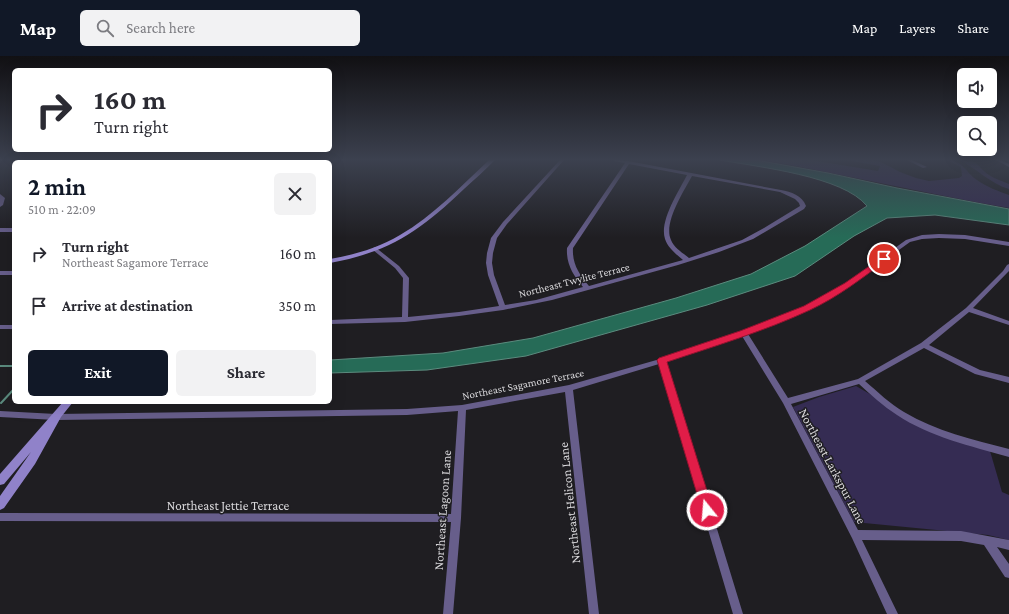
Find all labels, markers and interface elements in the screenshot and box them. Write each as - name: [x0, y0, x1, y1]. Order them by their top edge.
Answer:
- search box: [80, 10, 360, 46]
- icon: search: [94, 17, 116, 39]
- text: Map: [20, 18, 56, 39]
- text: Search here: [126, 20, 195, 36]
- text: Map: [852, 20, 877, 36]
- text: Layers: [899, 20, 936, 36]
- text: Share: [958, 20, 989, 36]
- map controls: [957, 68, 997, 156]
- button: sound: [957, 68, 997, 108]
- icon: right: [28, 84, 80, 136]
- text: 160 m: [94, 84, 166, 115]
- button: search: [957, 116, 997, 156]
- text: Turn right: [94, 117, 168, 137]
- text: 2 min: [28, 173, 86, 200]
- button: close: [274, 173, 316, 215]
- text: 510 m · 22:09: [28, 202, 96, 217]
- text: Turn right: [62, 239, 129, 255]
- pin: [867, 242, 901, 276]
- icon: right: [28, 243, 50, 265]
- text: 160 m: [280, 246, 316, 262]
- icon: arrive: [873, 248, 895, 270]
- text: Northeast Sagamore Terrace: [62, 255, 208, 270]
- street label: Northeast Twylite Terrace: [517, 260, 631, 301]
- icon: arrive: [28, 295, 50, 317]
- text: Arrive at destination: [62, 298, 193, 314]
- text: 350 m: [278, 298, 316, 314]
- button: Exit: [28, 350, 168, 396]
- button: Share: [176, 350, 316, 396]
- street label: Northeast Sagamore Terrace: [461, 366, 585, 403]
- street label: Northeast Larkspur Lane: [796, 406, 870, 527]
- street label: Northeast Helicon Lane: [556, 441, 583, 564]
- street label: Northeast Lagoon Lane: [431, 449, 454, 571]
- position arrow: [686, 489, 728, 531]
- street label: Northeast Jettie Terrace: [167, 498, 290, 513]

